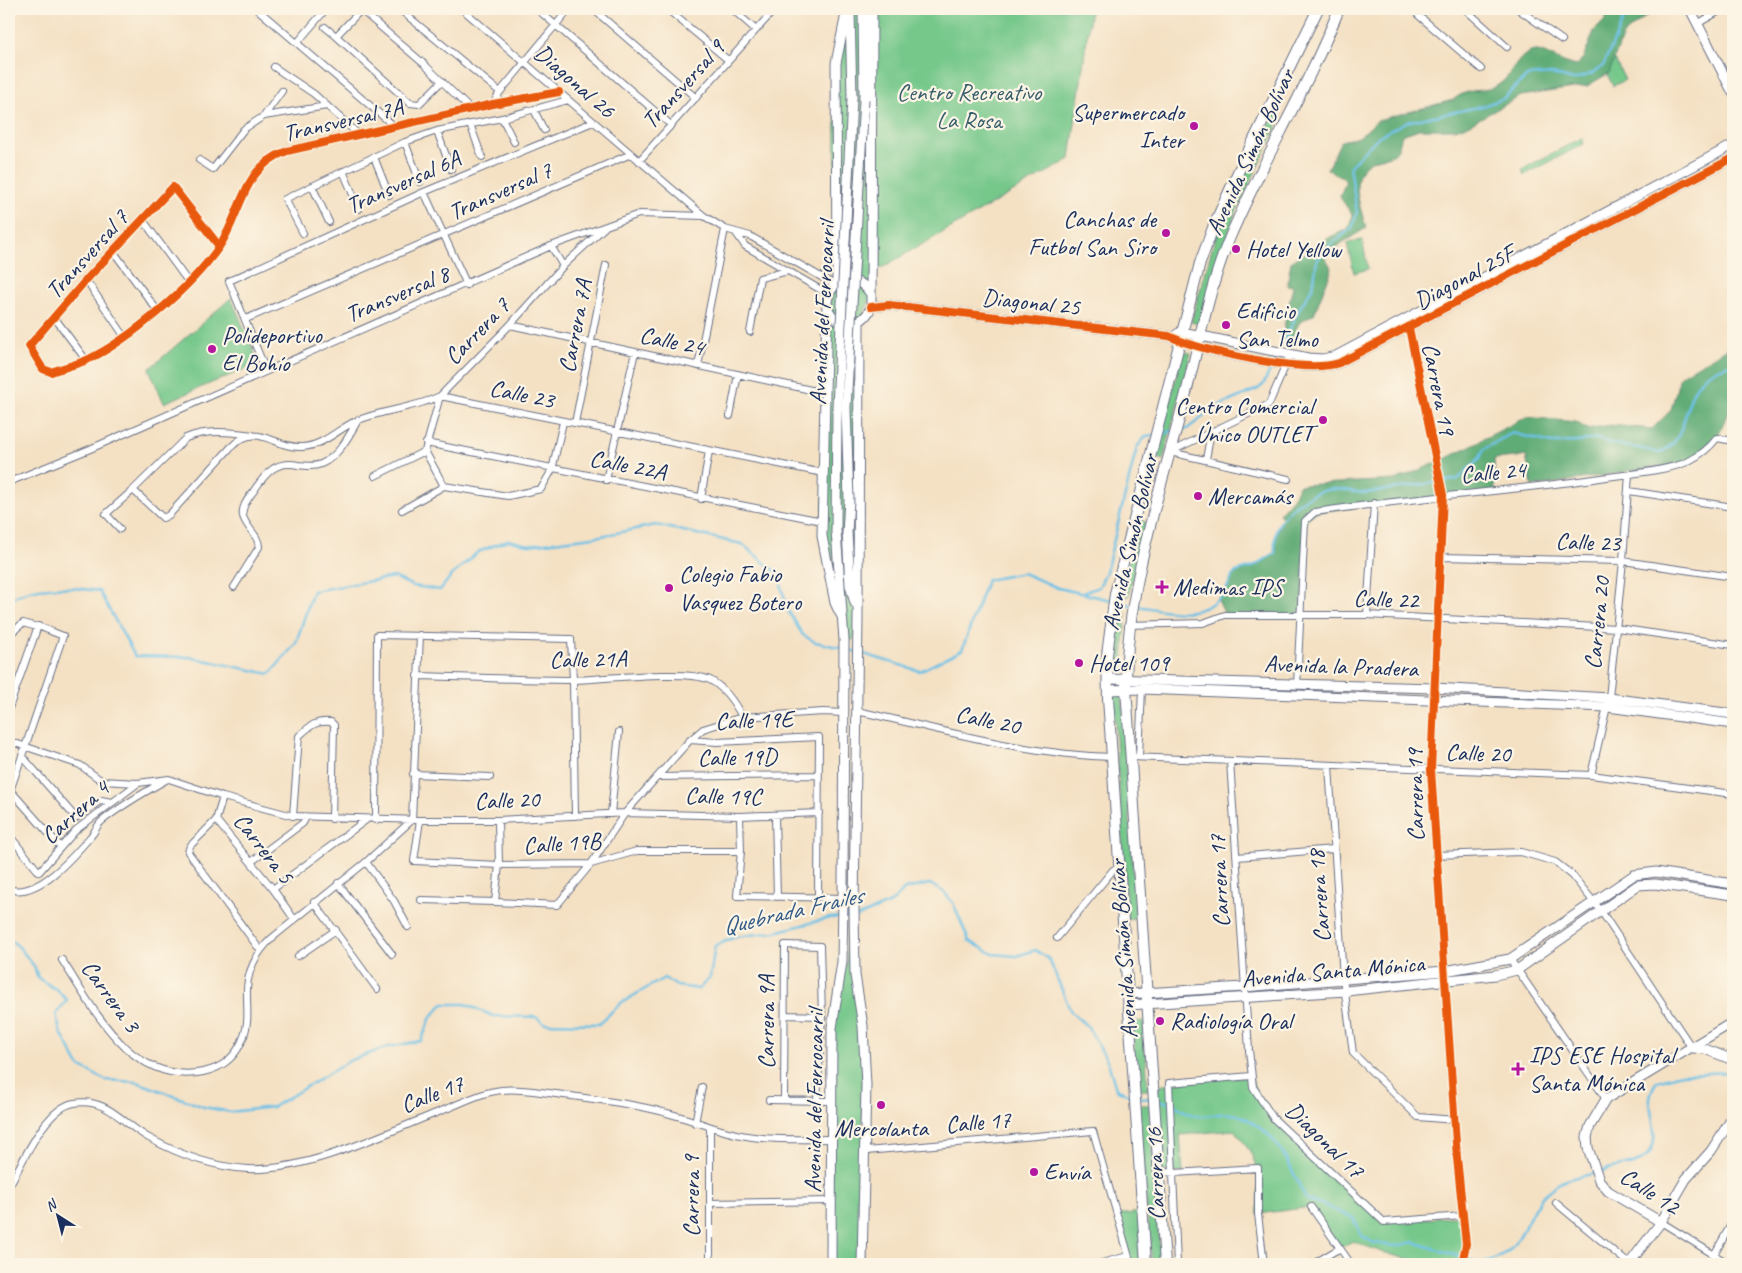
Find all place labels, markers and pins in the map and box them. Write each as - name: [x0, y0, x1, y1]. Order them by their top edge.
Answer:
- place label: Supermercado Inter: [1072, 97, 1187, 155]
- marker: Supermercado Inter: [1188, 120, 1200, 132]
- place label: Canchas de Futbol San Siro: [1028, 204, 1159, 262]
- marker: Canchas de Futbol San Siro: [1160, 227, 1172, 239]
- place label: Hotel Yellow: [1246, 234, 1343, 264]
- marker: Hotel Yellow: [1230, 243, 1242, 255]
- place label: Edificio San Telmo: [1236, 296, 1319, 354]
- marker: Edificio San Telmo: [1220, 319, 1232, 331]
- place label: Polideportivo El Bohío: [222, 320, 323, 378]
- marker: Polideportivo El Bohío: [206, 343, 218, 355]
- place label: Centro Comercial Único OUTLET: [1175, 391, 1319, 449]
- marker: Centro Comercial Único OUTLET: [1317, 414, 1329, 426]
- place label: Mercamás: [1208, 481, 1295, 511]
- marker: Mercamás: [1192, 490, 1204, 502]
- place label: Colegio Fabio Vasquez Botero: [679, 559, 803, 617]
- place label: Medimas IPS: [1173, 572, 1286, 602]
- marker: Medimas IPS: [1155, 580, 1169, 594]
- marker: Colegio Fabio Vasquez Botero: [663, 582, 675, 594]
- place label: Hotel 109: [1089, 648, 1171, 678]
- marker: Hotel 109: [1073, 657, 1085, 669]
- place label: Radiología Oral: [1170, 1006, 1296, 1036]
- marker: Radiología Oral: [1154, 1015, 1166, 1027]
- place label: IPS ESE Hospital Santa Mónica: [1529, 1040, 1678, 1098]
- marker: IPS ESE Hospital Santa Mónica: [1511, 1062, 1525, 1076]
- marker: Mercolanta: [875, 1099, 887, 1111]
- place label: Mercolanta: [834, 1113, 929, 1143]
- place label: Envía: [1044, 1157, 1092, 1187]
- marker: Envía: [1028, 1166, 1040, 1178]

